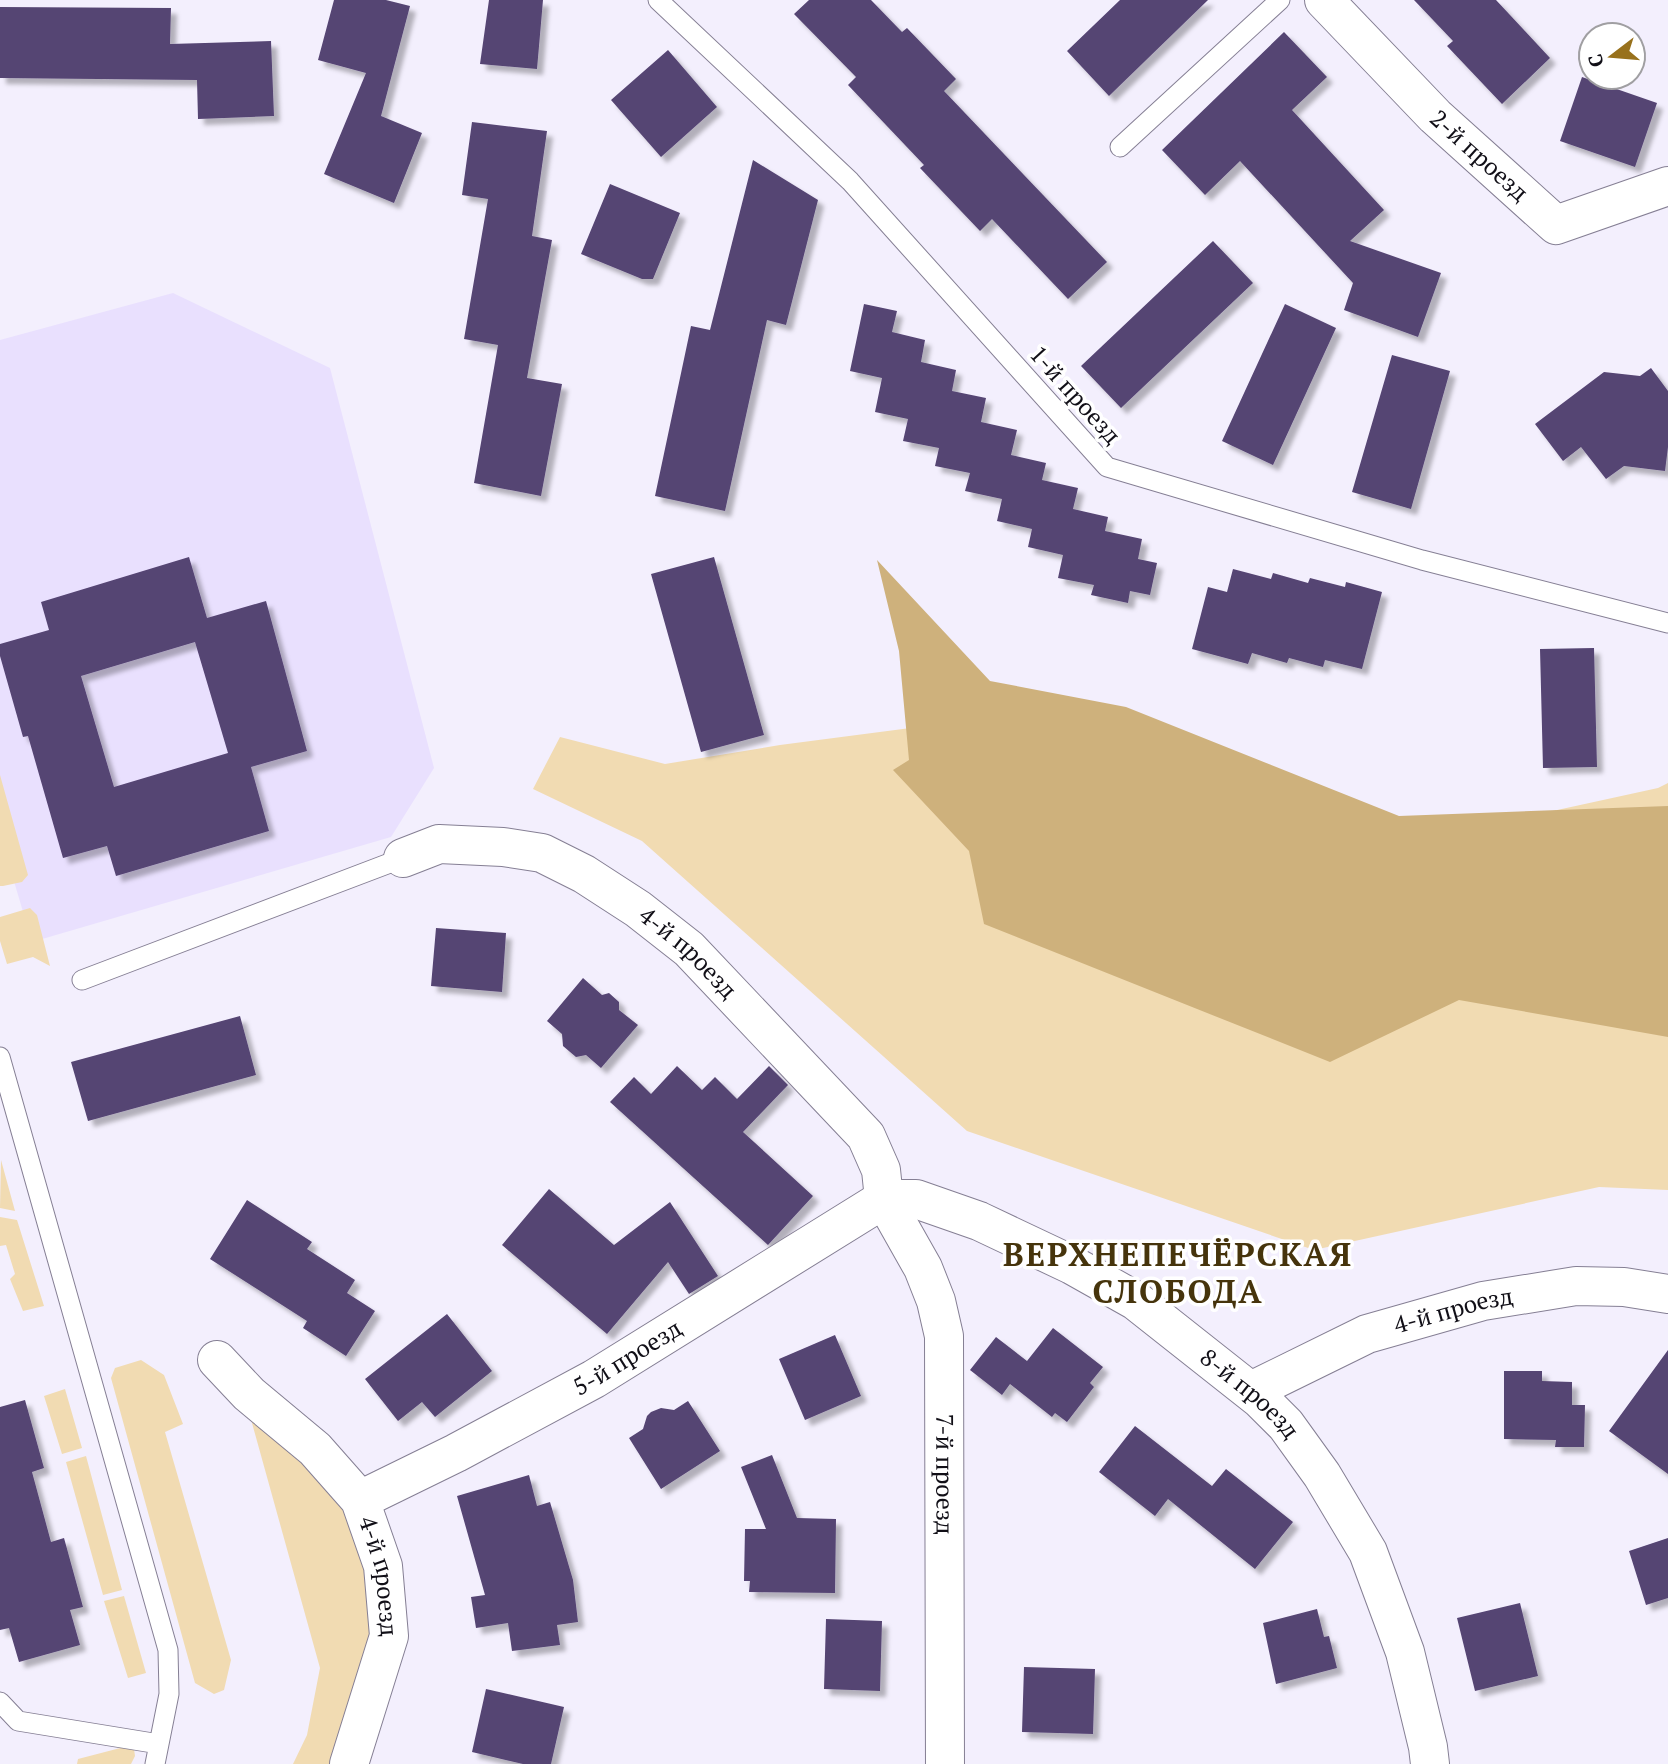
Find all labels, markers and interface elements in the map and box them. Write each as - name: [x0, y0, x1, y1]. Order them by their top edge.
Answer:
- north arrow: [1577, 21, 1647, 91]
- text: С: [1581, 51, 1609, 70]
- street label: 2-й проезд: [1424, 102, 1536, 208]
- street label: 1-й проезд: [1023, 338, 1129, 451]
- street label: 4-й проезд: [633, 899, 745, 1005]
- district label: ВЕРХНЕПЕЧЁРСКАЯ СЛОБОДА: [1003, 1233, 1353, 1312]
- street label: 4-й проезд: [1390, 1279, 1516, 1341]
- street label: 5-й проезд: [567, 1311, 688, 1402]
- street label: 8-й проезд: [1194, 1341, 1308, 1445]
- street label: 7-й проезд: [929, 1414, 961, 1535]
- street label: 4-й проезд: [352, 1512, 406, 1638]

